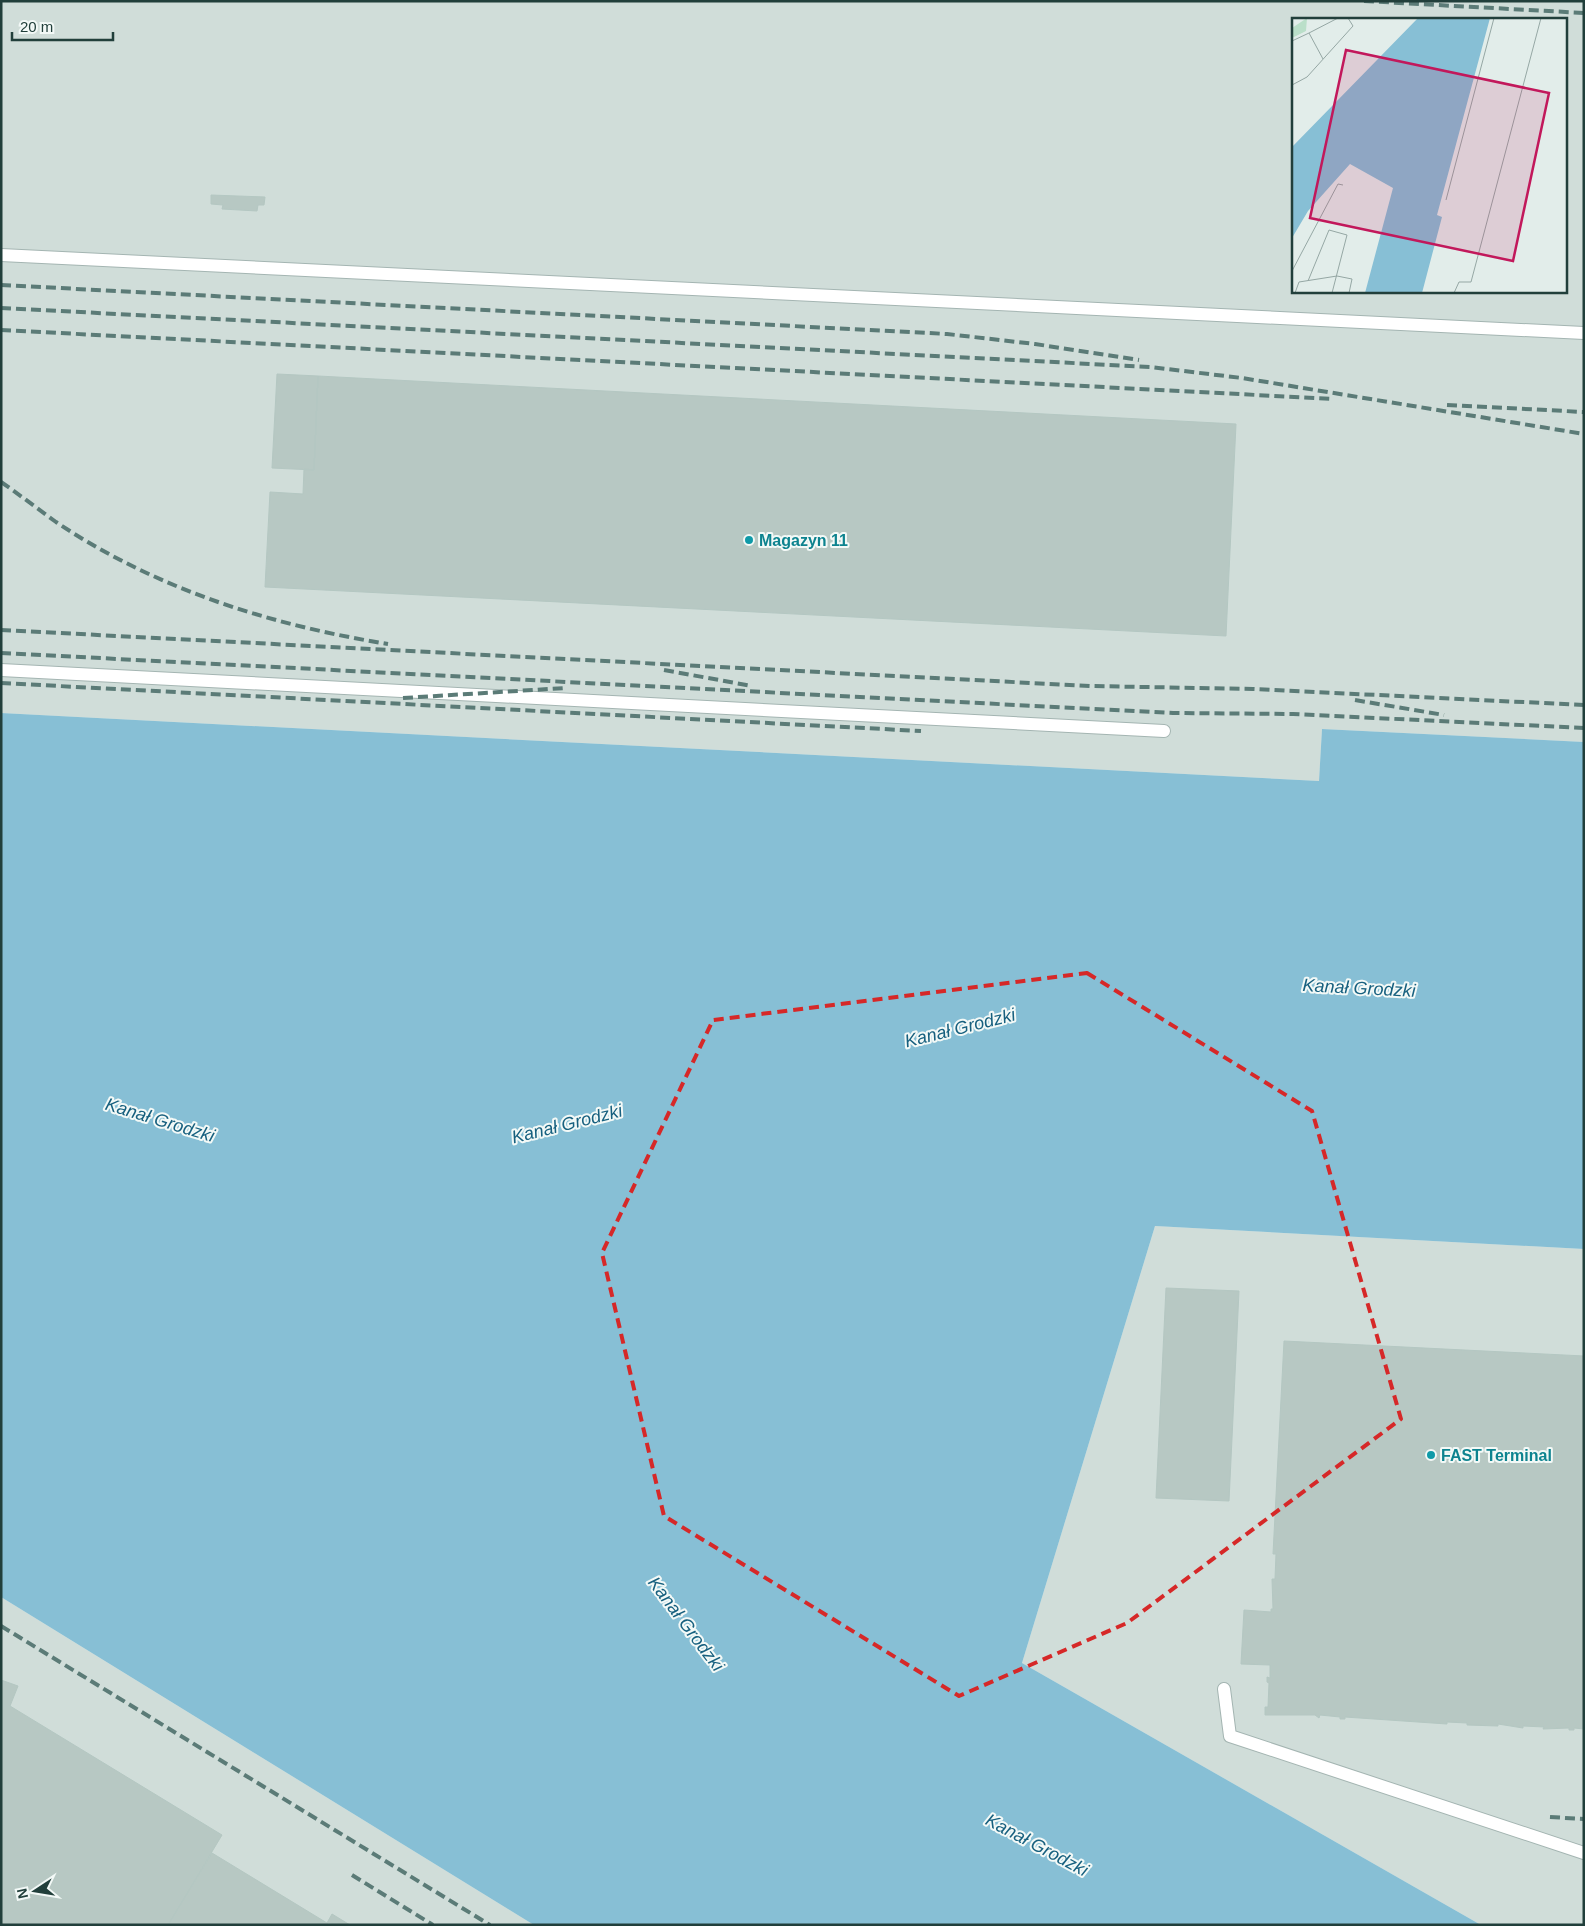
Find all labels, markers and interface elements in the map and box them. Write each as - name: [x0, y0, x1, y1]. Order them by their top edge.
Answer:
- scale bar: [12, 10, 114, 42]
- text: 20 m: [20, 18, 53, 35]
- inset map: [1292, 18, 1568, 292]
- place label: Magazyn 11: [759, 532, 848, 549]
- marker: Magazyn 11: [743, 534, 755, 546]
- water label: Kanał Grodzki: [1302, 975, 1417, 1001]
- water label: Kanał Grodzki: [903, 1004, 1018, 1051]
- water label: Kanał Grodzki: [103, 1094, 218, 1146]
- water label: Kanał Grodzki: [510, 1100, 625, 1147]
- place label: FAST Terminal: [1441, 1447, 1552, 1464]
- marker: FAST Terminal: [1425, 1449, 1437, 1461]
- water label: Kanał Grodzki: [644, 1573, 729, 1676]
- water label: Kanał Grodzki: [982, 1810, 1092, 1881]
- north arrow: [10, 1866, 60, 1916]
- text: N: [13, 1887, 31, 1900]

